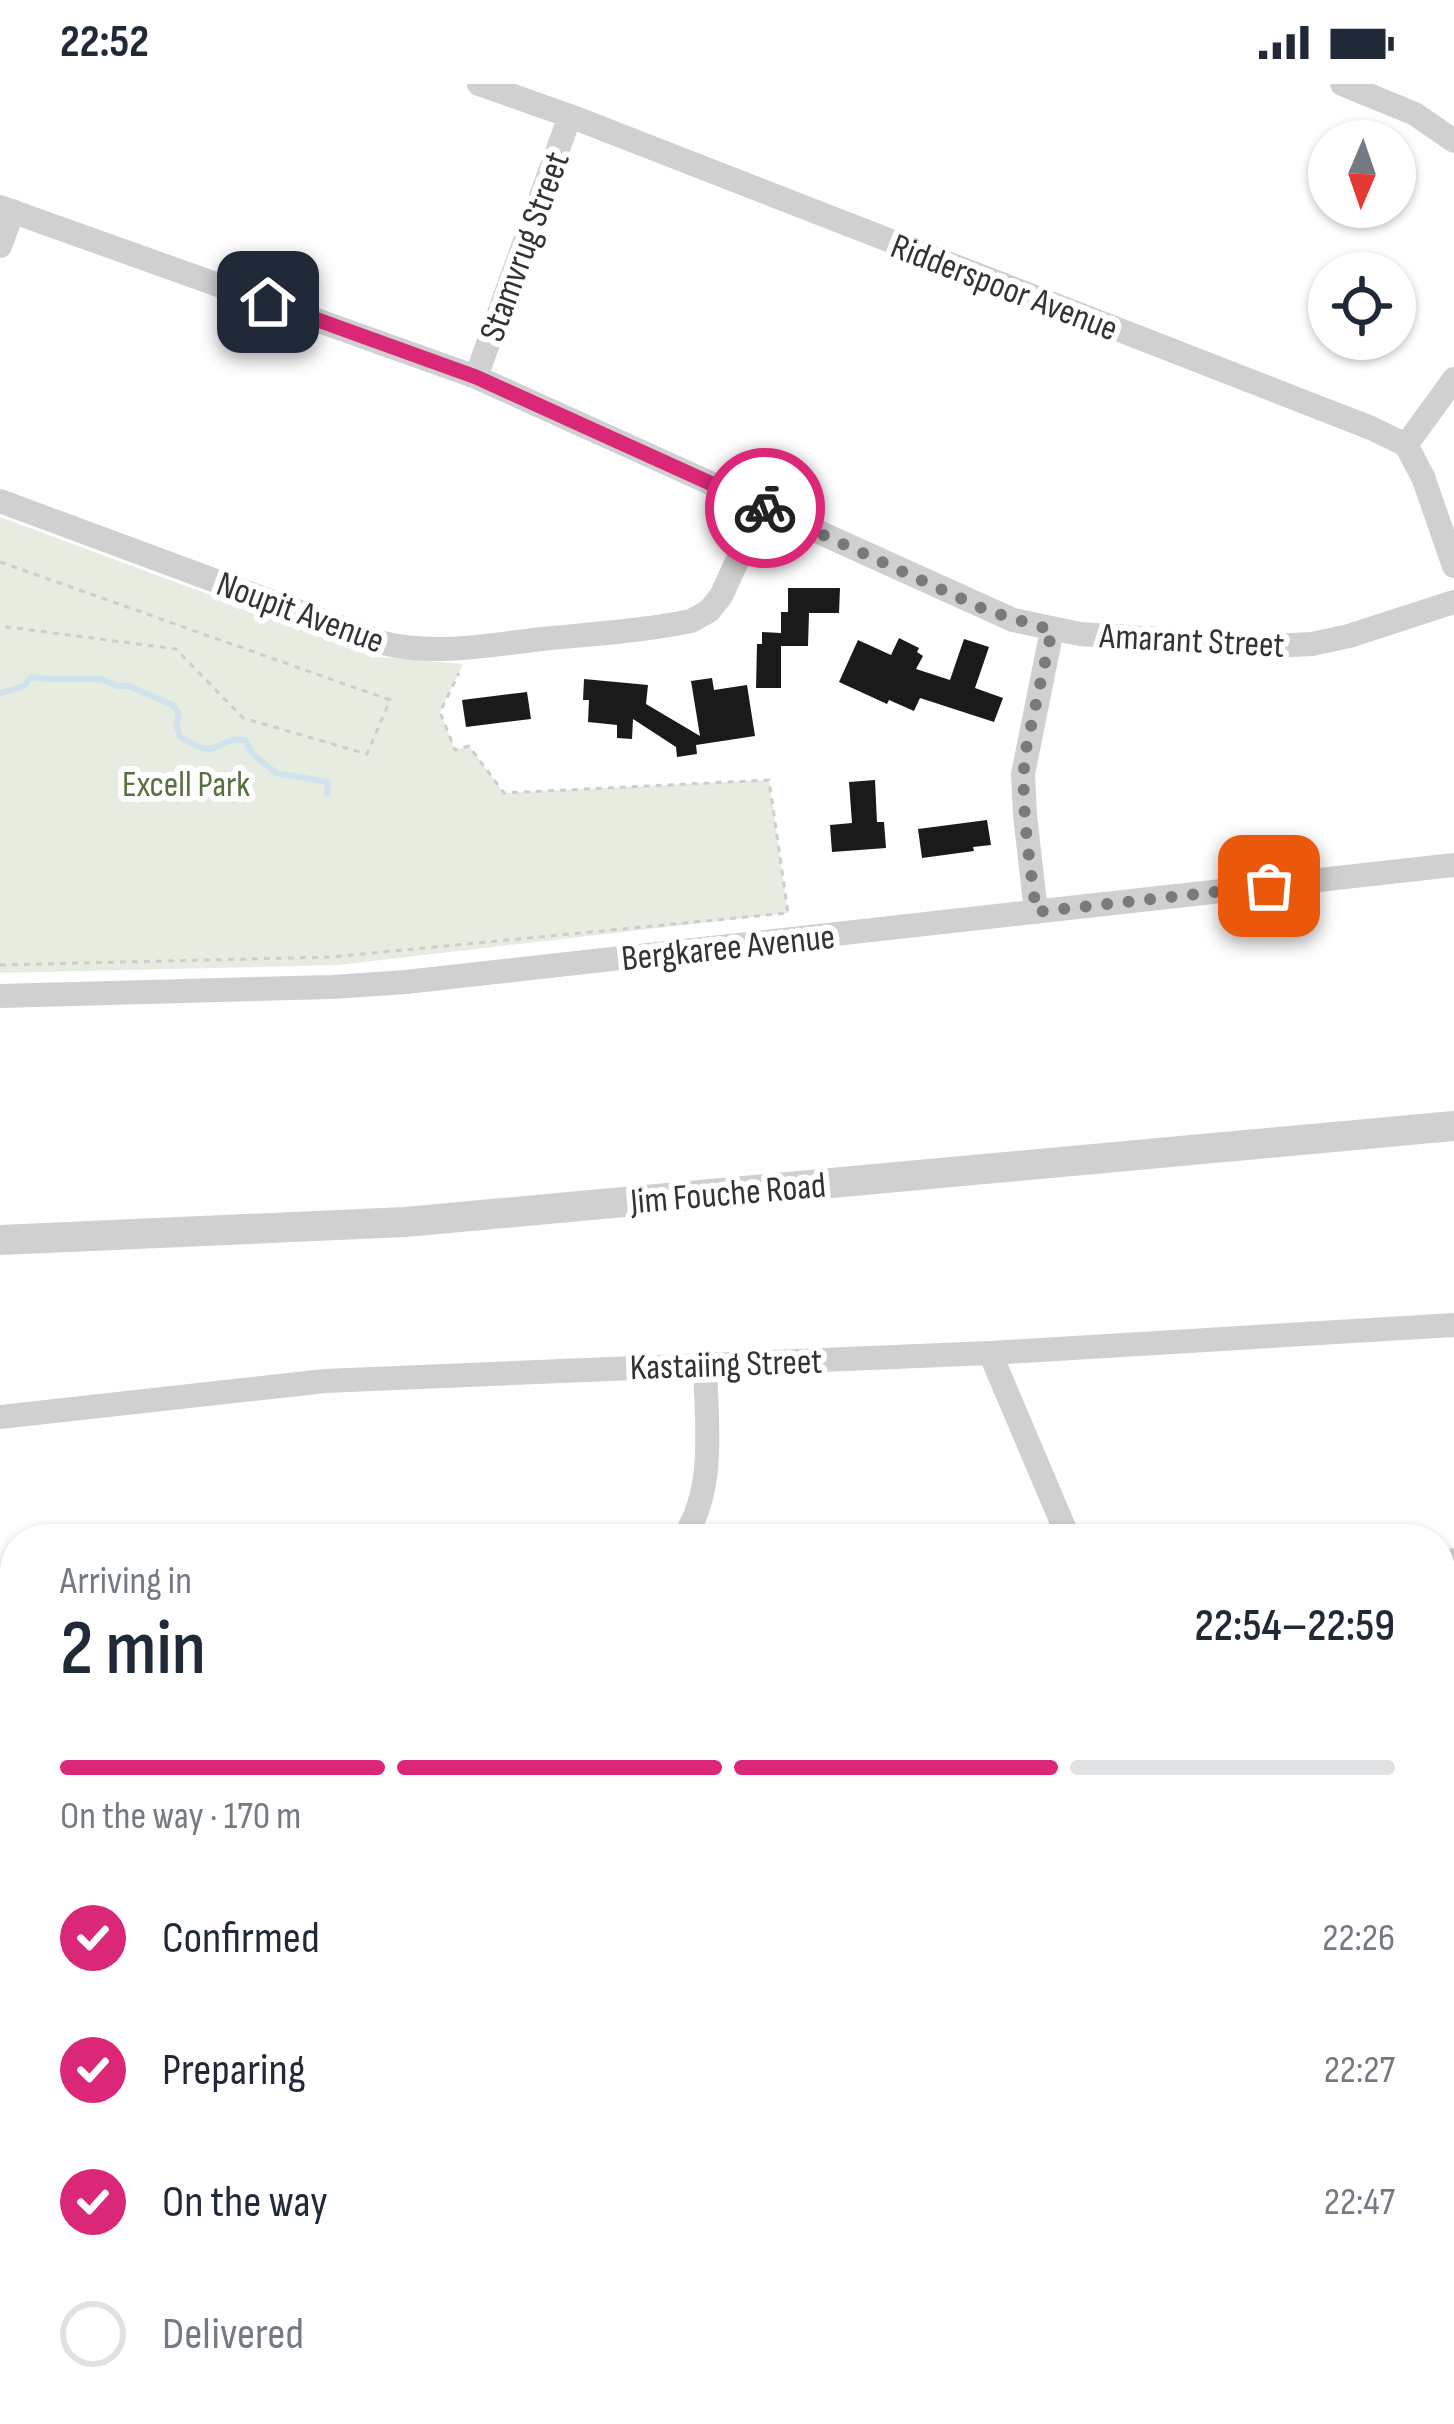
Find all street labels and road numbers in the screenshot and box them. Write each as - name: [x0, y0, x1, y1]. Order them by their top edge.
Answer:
- street label: Stamvrug Street: [471, 146, 579, 347]
- street label: Ridderspoor Avenue: [885, 225, 1124, 351]
- street label: Noupit Avenue: [211, 563, 390, 663]
- street label: Amarant Street: [1097, 615, 1285, 668]
- street label: Bergkaree Avenue: [619, 916, 837, 981]
- street label: Jim Fouche Road: [628, 1165, 828, 1225]
- street label: Kastaiing Street: [629, 1341, 823, 1390]

